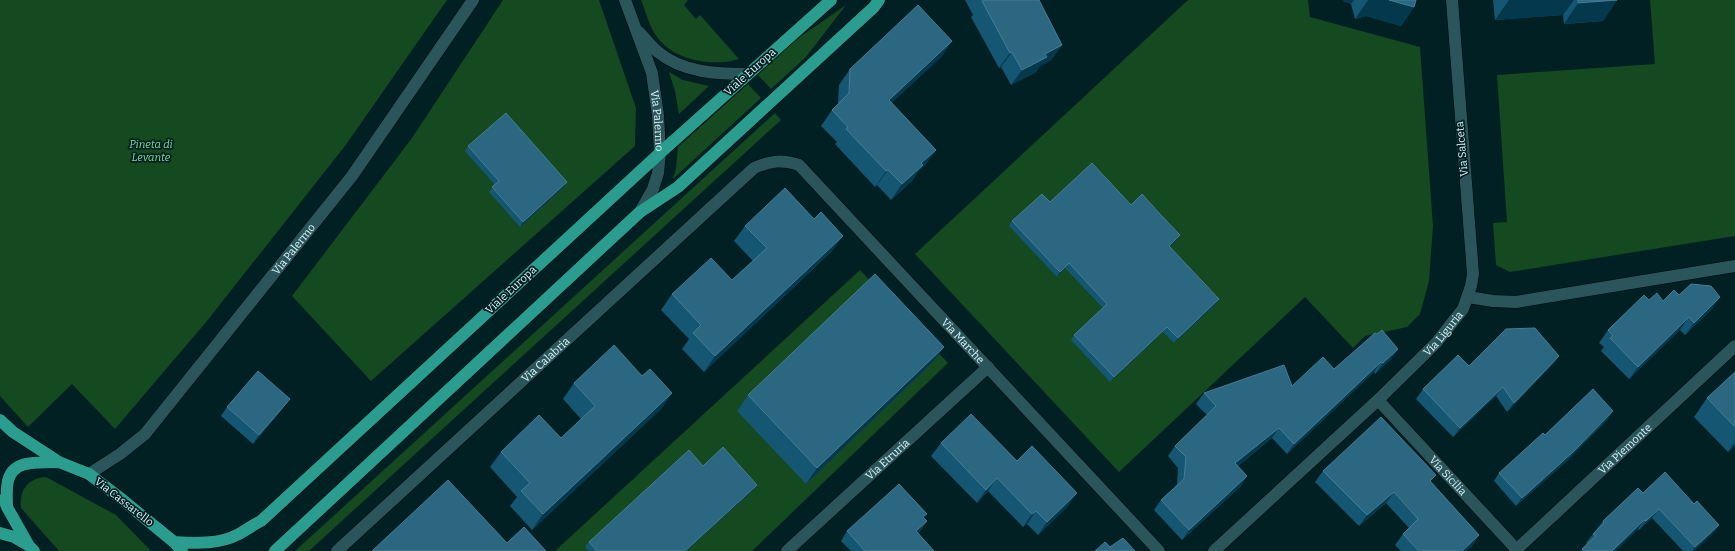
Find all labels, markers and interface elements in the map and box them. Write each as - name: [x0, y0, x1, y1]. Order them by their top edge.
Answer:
- street label: Viale Europa: [722, 46, 778, 98]
- street label: Via Palermo: [648, 89, 666, 152]
- street label: Via Salceta: [1453, 121, 1471, 177]
- park label: Pineta di Levante: [129, 138, 173, 164]
- street label: Via Palermo: [269, 221, 318, 277]
- street label: Viale Europa: [483, 263, 539, 317]
- street label: Via Liguria: [1420, 308, 1465, 359]
- street label: Via Marche: [939, 316, 987, 366]
- street label: Via Calabria: [519, 334, 572, 385]
- street label: Via Piemonte: [1595, 421, 1654, 477]
- street label: Via Etruria: [863, 436, 912, 482]
- street label: Via Sicilia: [1427, 453, 1470, 498]
- street label: Via Cassarello: [92, 475, 156, 529]

